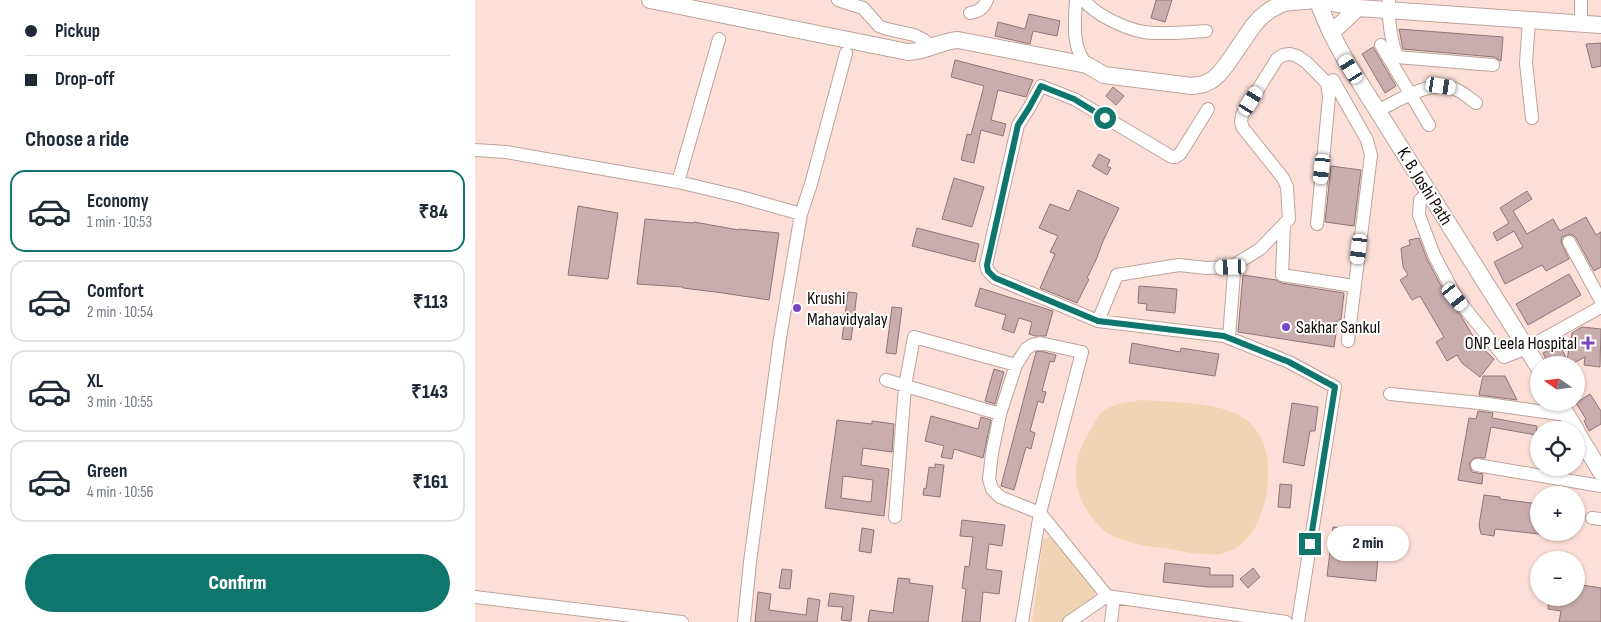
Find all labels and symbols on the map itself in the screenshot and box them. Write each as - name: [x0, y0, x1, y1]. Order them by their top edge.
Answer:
- car: [1336, 52, 1365, 86]
- car: [1425, 76, 1456, 96]
- car: [1236, 84, 1265, 118]
- route start: [1094, 107, 1116, 129]
- street label: K. B. Joshi Path: [1392, 143, 1457, 229]
- car: [1312, 153, 1331, 185]
- car: [1349, 233, 1368, 265]
- car: [1215, 259, 1246, 275]
- car: [1439, 281, 1470, 313]
- place label: Krushi Mahavidyalay: [807, 288, 888, 330]
- marker: Krushi Mahavidyalay: [791, 302, 803, 314]
- place label: Sakhar Sankul: [1296, 317, 1380, 338]
- marker: Sakhar Sankul: [1280, 321, 1292, 333]
- place label: ONP Leela Hospital: [1465, 333, 1577, 354]
- marker: ONP Leela Hospital: [1581, 336, 1595, 350]
- north arrow: [1530, 356, 1585, 411]
- callout: 2 min: [1327, 526, 1410, 562]
- route end: [1299, 533, 1321, 555]

